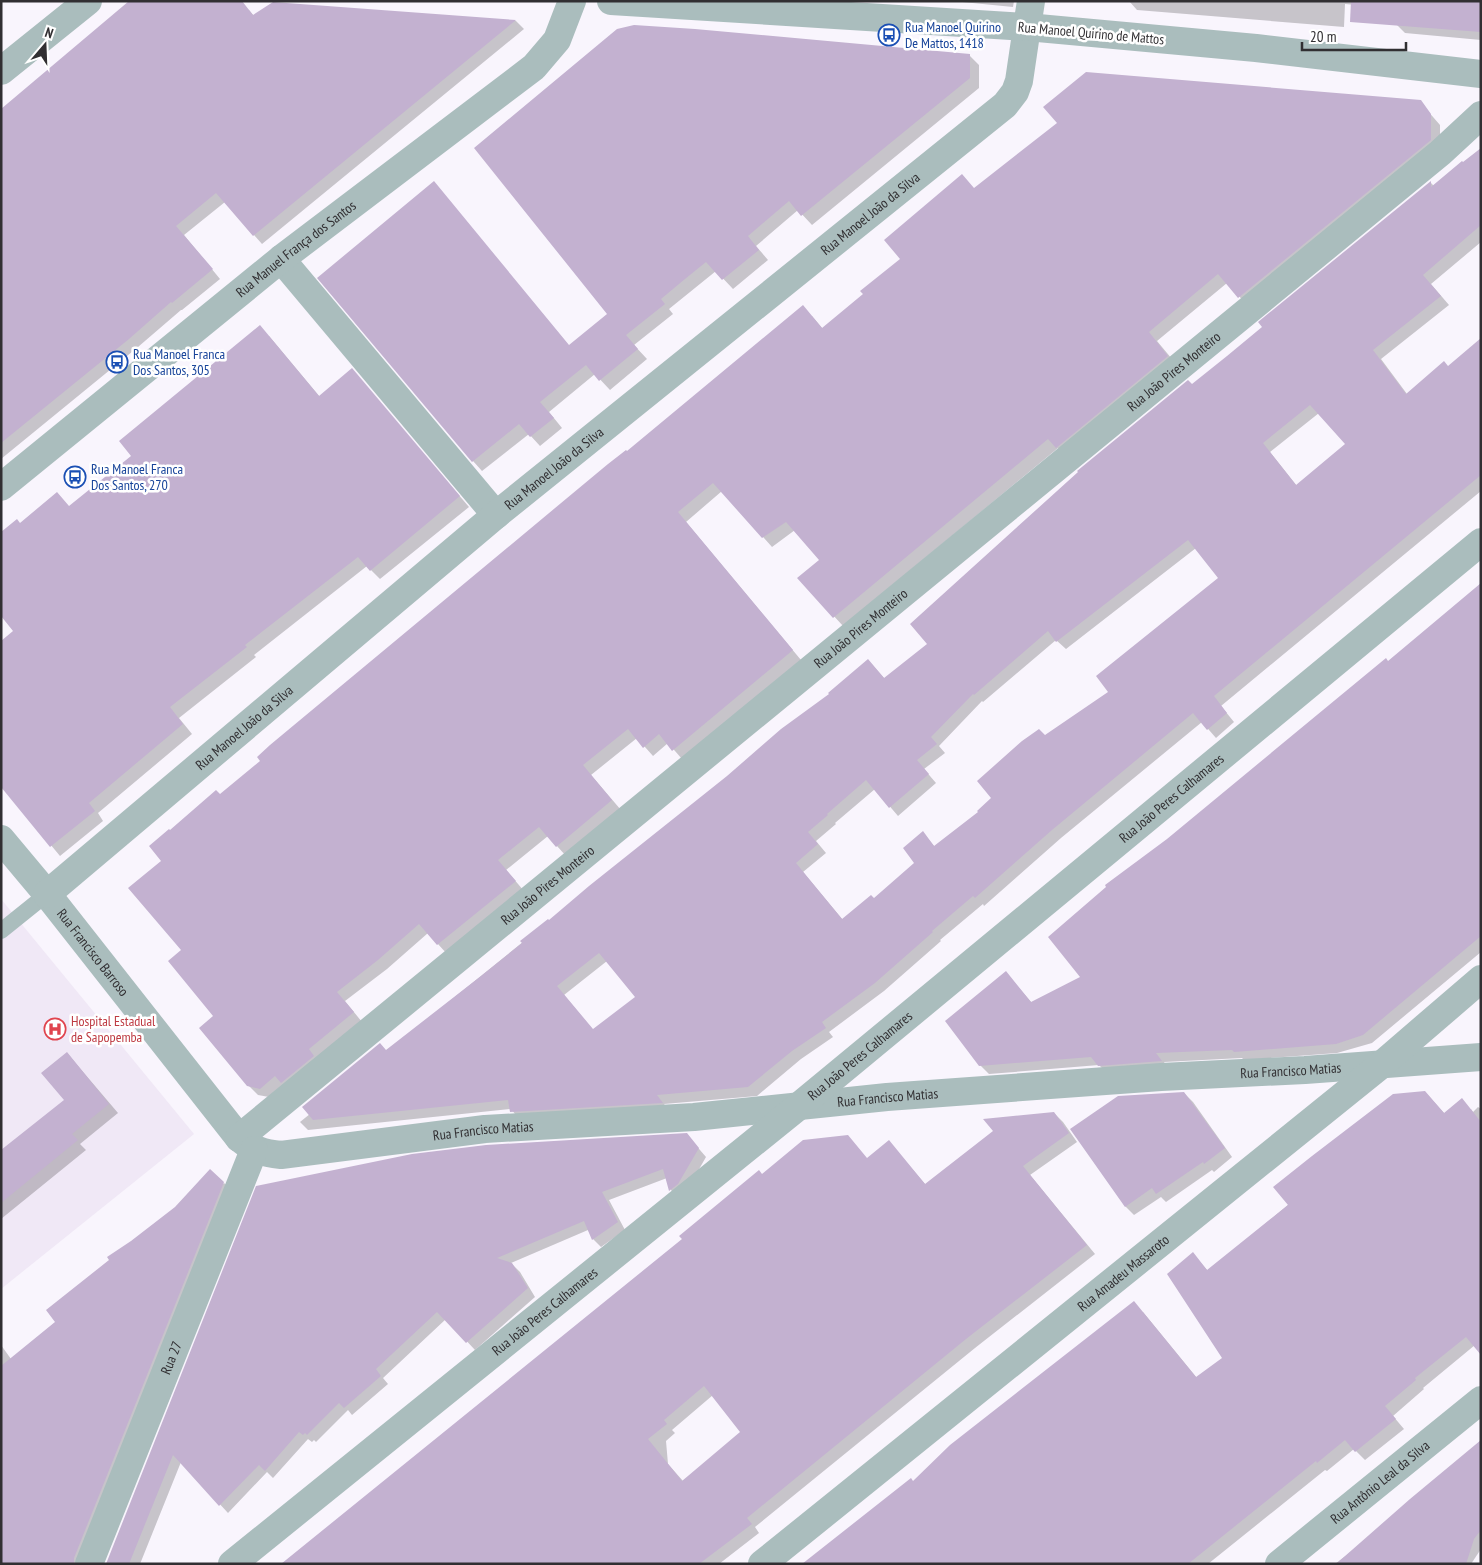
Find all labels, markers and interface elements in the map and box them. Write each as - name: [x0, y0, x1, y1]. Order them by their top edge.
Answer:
- place label: Rua Manoel Quirino De Mattos, 1418: [905, 18, 1001, 52]
- street label: Rua Manoel Quirino de Mattos: [1017, 18, 1165, 48]
- north arrow: [20, 20, 70, 70]
- scale bar: [1302, 20, 1406, 52]
- text: N: [43, 23, 56, 42]
- bus stop icon: Rua Manoel Quirino De Mattos, 1418: [877, 23, 901, 47]
- text: 20 m: [1310, 27, 1336, 46]
- street label: Rua Manoel João da Silva: [817, 168, 923, 259]
- street label: Rua Manuel França dos Santos: [232, 196, 360, 301]
- street label: Rua João Pires Monteiro: [1123, 328, 1224, 415]
- place label: Rua Manoel Franca Dos Santos, 305: [133, 345, 225, 379]
- bus stop icon: Rua Manoel Franca Dos Santos, 305: [105, 350, 129, 374]
- street label: Rua Manoel João da Silva: [501, 423, 607, 514]
- place label: Rua Manoel Franca Dos Santos, 270: [91, 460, 183, 494]
- bus stop icon: Rua Manoel Franca Dos Santos, 270: [63, 465, 87, 489]
- street label: Rua João Pires Monteiro: [810, 584, 911, 672]
- street label: Rua Manoel João da Silva: [192, 681, 297, 774]
- street label: Rua João Peres Calhamares: [1115, 749, 1228, 847]
- street label: Rua João Pires Monteiro: [497, 841, 598, 929]
- street label: Rua Francisco Barroso: [53, 905, 133, 1000]
- street label: Rua João Peres Calhamares: [804, 1007, 916, 1104]
- place label: Hospital Estadual de Sapopemba: [71, 1012, 156, 1046]
- hospital icon: Hospital Estadual de Sapopemba: [43, 1017, 67, 1041]
- street label: Rua Francisco Matias: [1240, 1058, 1342, 1082]
- street label: Rua Francisco Matias: [836, 1084, 939, 1111]
- street label: Rua Francisco Matias: [432, 1117, 534, 1145]
- street label: Rua Amadeu Massaroto: [1074, 1230, 1173, 1315]
- street label: Rua João Peres Calhamares: [488, 1263, 601, 1359]
- street label: Rua 27: [157, 1339, 186, 1377]
- street label: Rua Antônio Leal da Silva: [1327, 1436, 1433, 1528]

